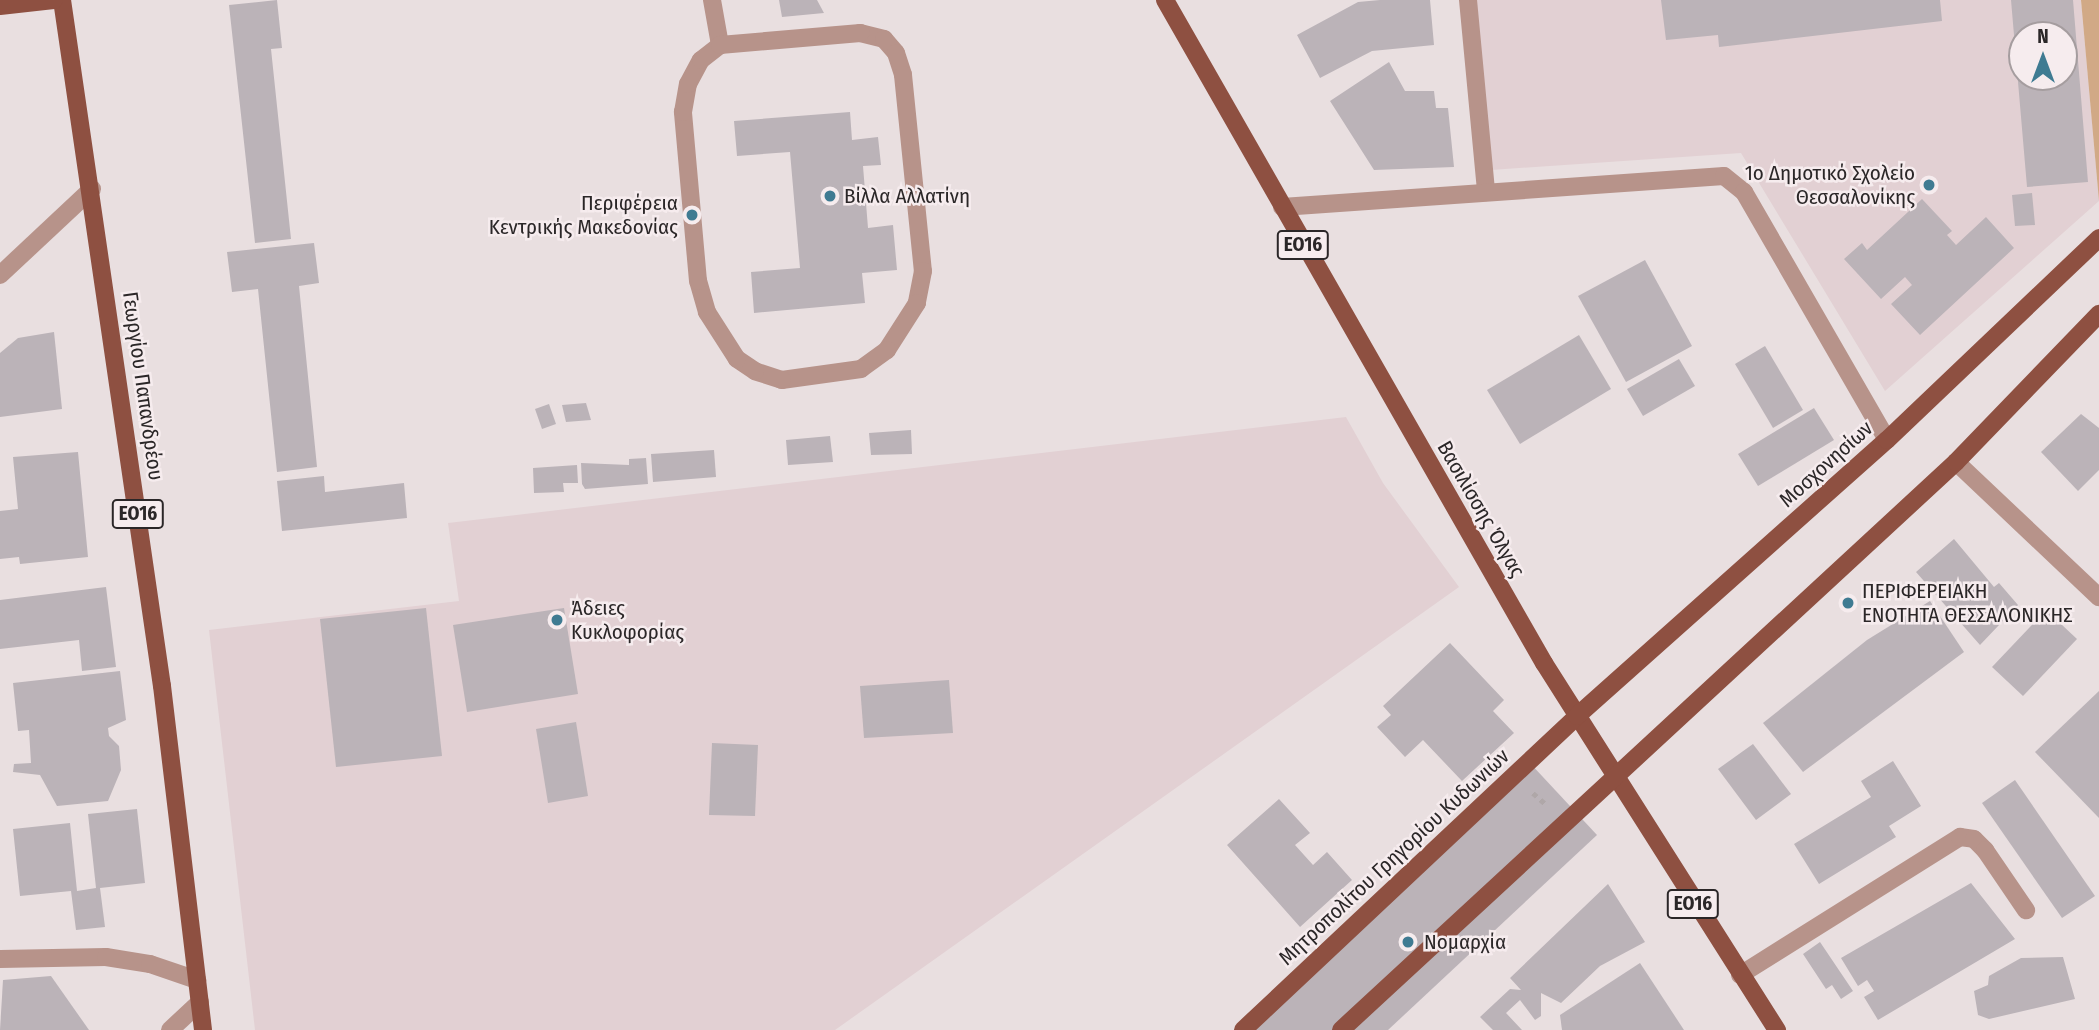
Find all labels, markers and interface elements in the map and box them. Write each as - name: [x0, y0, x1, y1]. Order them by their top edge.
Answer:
- north arrow: [2008, 21, 2078, 91]
- text: N: [2037, 25, 2049, 48]
- place label: 1ο Δημοτικό Σχολείο Θεσσαλονίκης: [1745, 160, 1915, 210]
- marker: 1ο Δημοτικό Σχολείο Θεσσαλονίκης: [1921, 177, 1937, 193]
- place label: Βίλλα Αλλατίνη: [844, 183, 970, 209]
- marker: Βίλλα Αλλατίνη: [822, 188, 838, 204]
- place label: Περιφέρεια Κεντρικής Μακεδονίας: [489, 190, 678, 240]
- marker: Περιφέρεια Κεντρικής Μακεδονίας: [684, 207, 700, 223]
- road number: ΕΟ16: [1277, 230, 1329, 260]
- street label: Γεωργίου Παπανδρέου: [117, 290, 169, 482]
- street label: Μοσχονησίων: [1774, 415, 1878, 513]
- street label: Βασιλίσσης Όλγας: [1432, 436, 1530, 582]
- road number: ΕΟ16: [112, 499, 164, 530]
- place label: ΠΕΡΙΦΕΡΕΙΑΚΗ ΕΝΟΤΗΤΑ ΘΕΣΣΑΛΟΝΙΚΗΣ: [1862, 578, 2073, 628]
- place label: Άδειες Κυκλοφορίας: [571, 595, 684, 645]
- marker: ΠΕΡΙΦΕΡΕΙΑΚΗ ΕΝΟΤΗΤΑ ΘΕΣΣΑΛΟΝΙΚΗΣ: [1840, 595, 1856, 611]
- marker: Άδειες Κυκλοφορίας: [549, 612, 565, 628]
- street label: Μητροπολίτου Γρηγορίου Κυδωνιών: [1274, 744, 1514, 970]
- road number: ΕΟ16: [1667, 888, 1719, 920]
- place label: Νομαρχία: [1424, 929, 1506, 955]
- marker: Νομαρχία: [1398, 932, 1418, 952]

